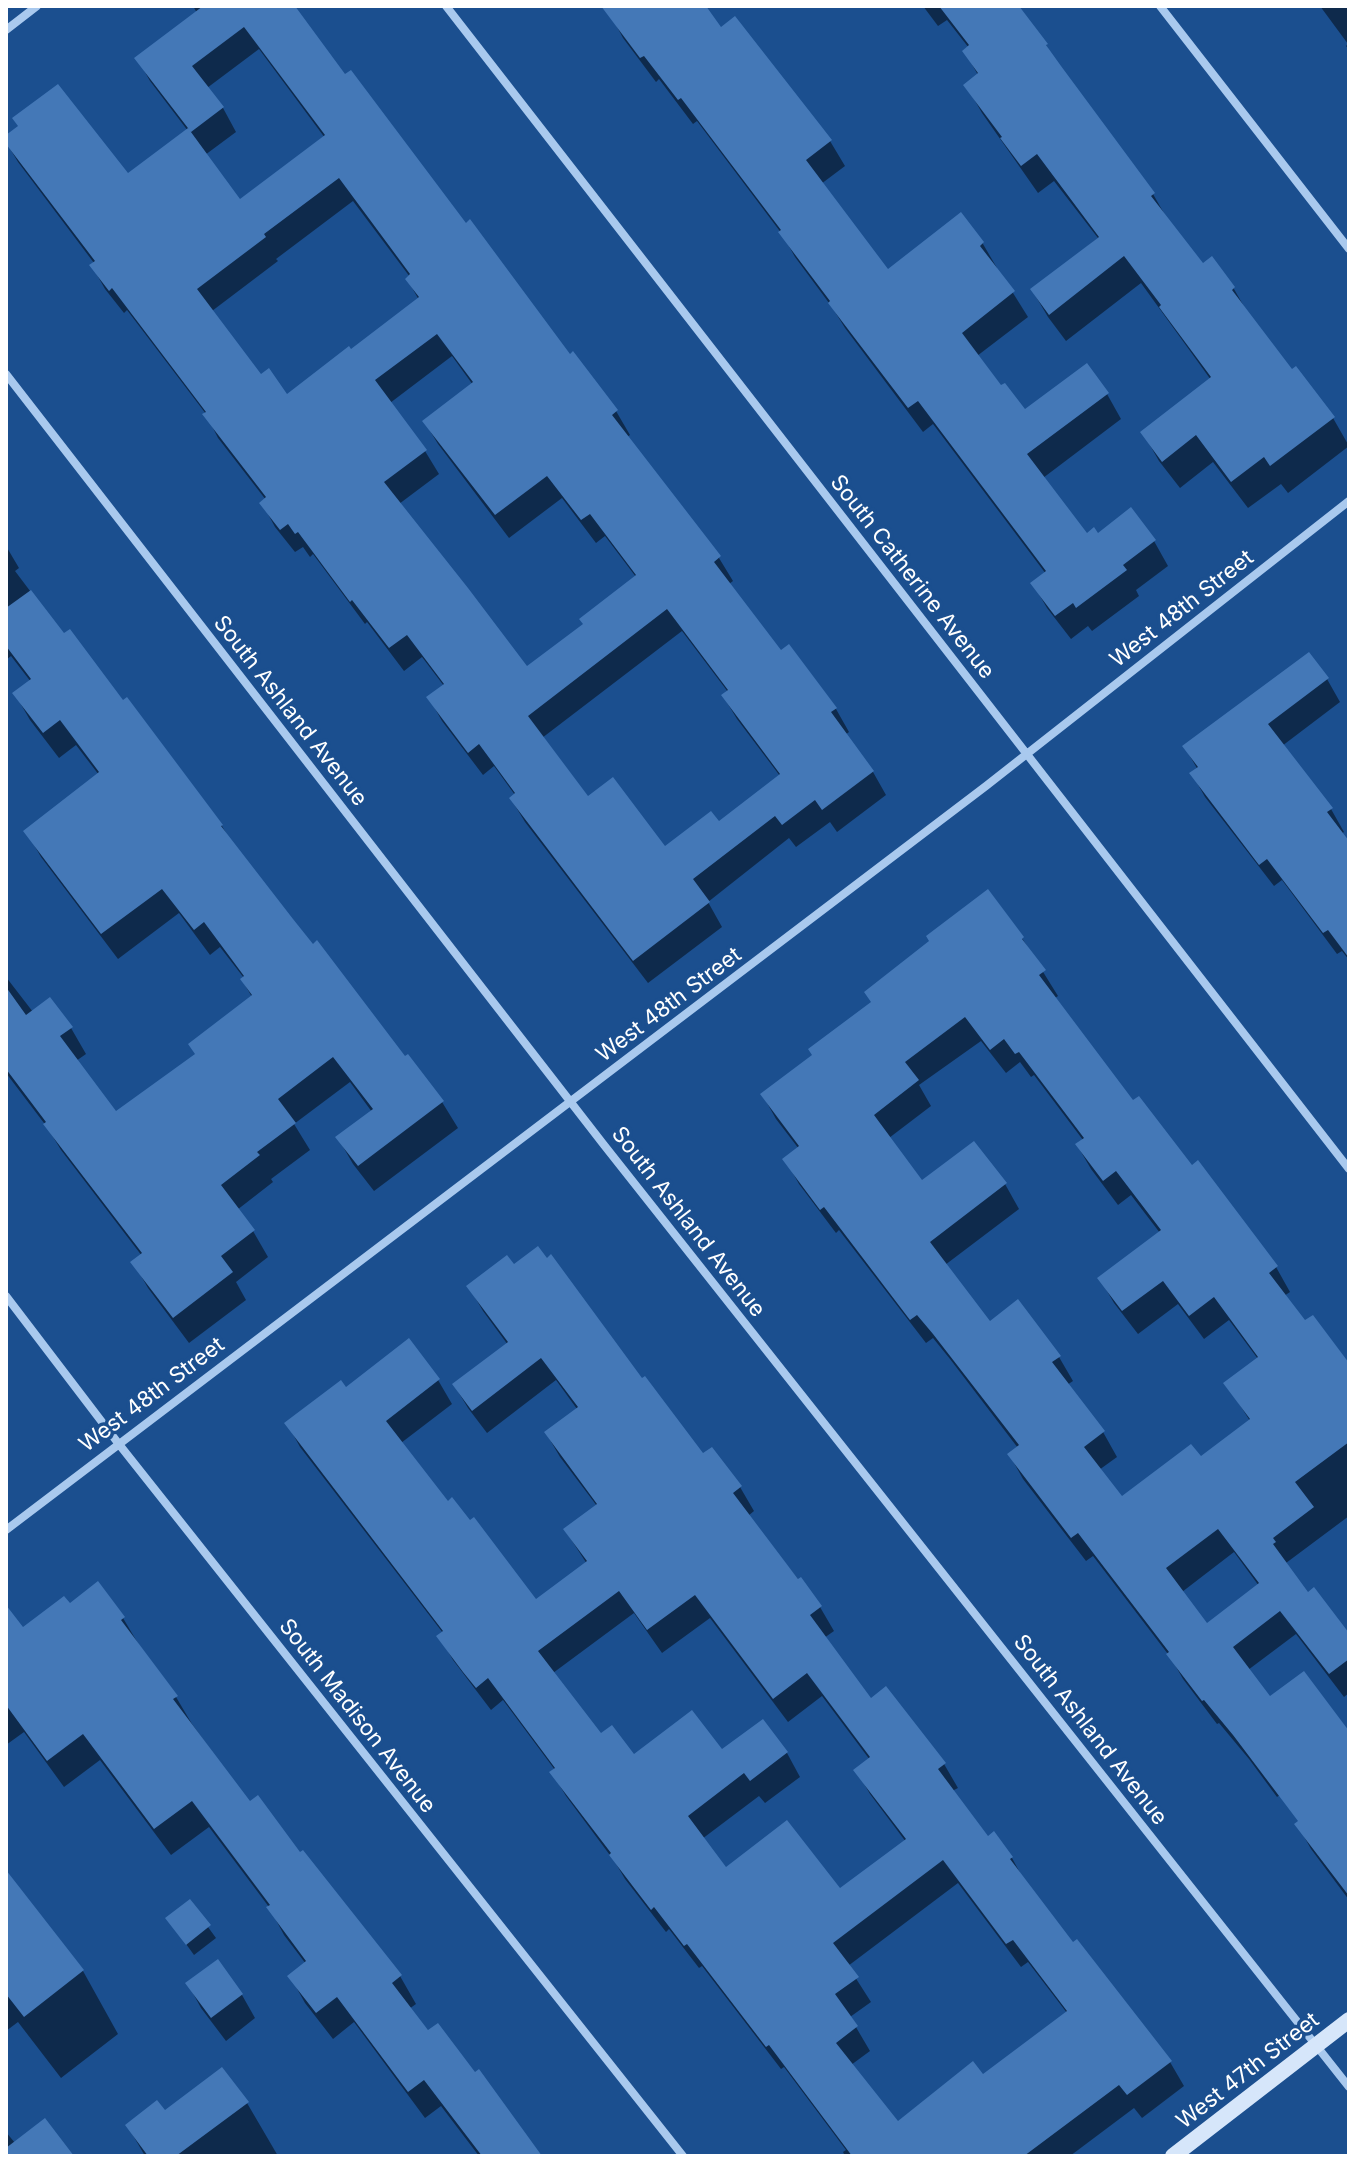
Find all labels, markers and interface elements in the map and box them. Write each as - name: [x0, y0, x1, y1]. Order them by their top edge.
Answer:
- street label: South Catherine Avenue: [824, 470, 1000, 684]
- street label: West 48th Street: [1105, 545, 1259, 673]
- street label: South Ashland Avenue: [208, 611, 372, 811]
- street label: West 48th Street: [591, 942, 747, 1068]
- street label: South Ashland Avenue: [606, 1122, 770, 1322]
- street label: West 48th Street: [74, 1332, 230, 1458]
- street label: South Madison Avenue: [273, 1614, 441, 1818]
- street label: South Ashland Avenue: [1008, 1630, 1172, 1830]
- street label: West 47th Street: [1172, 2007, 1324, 2135]

